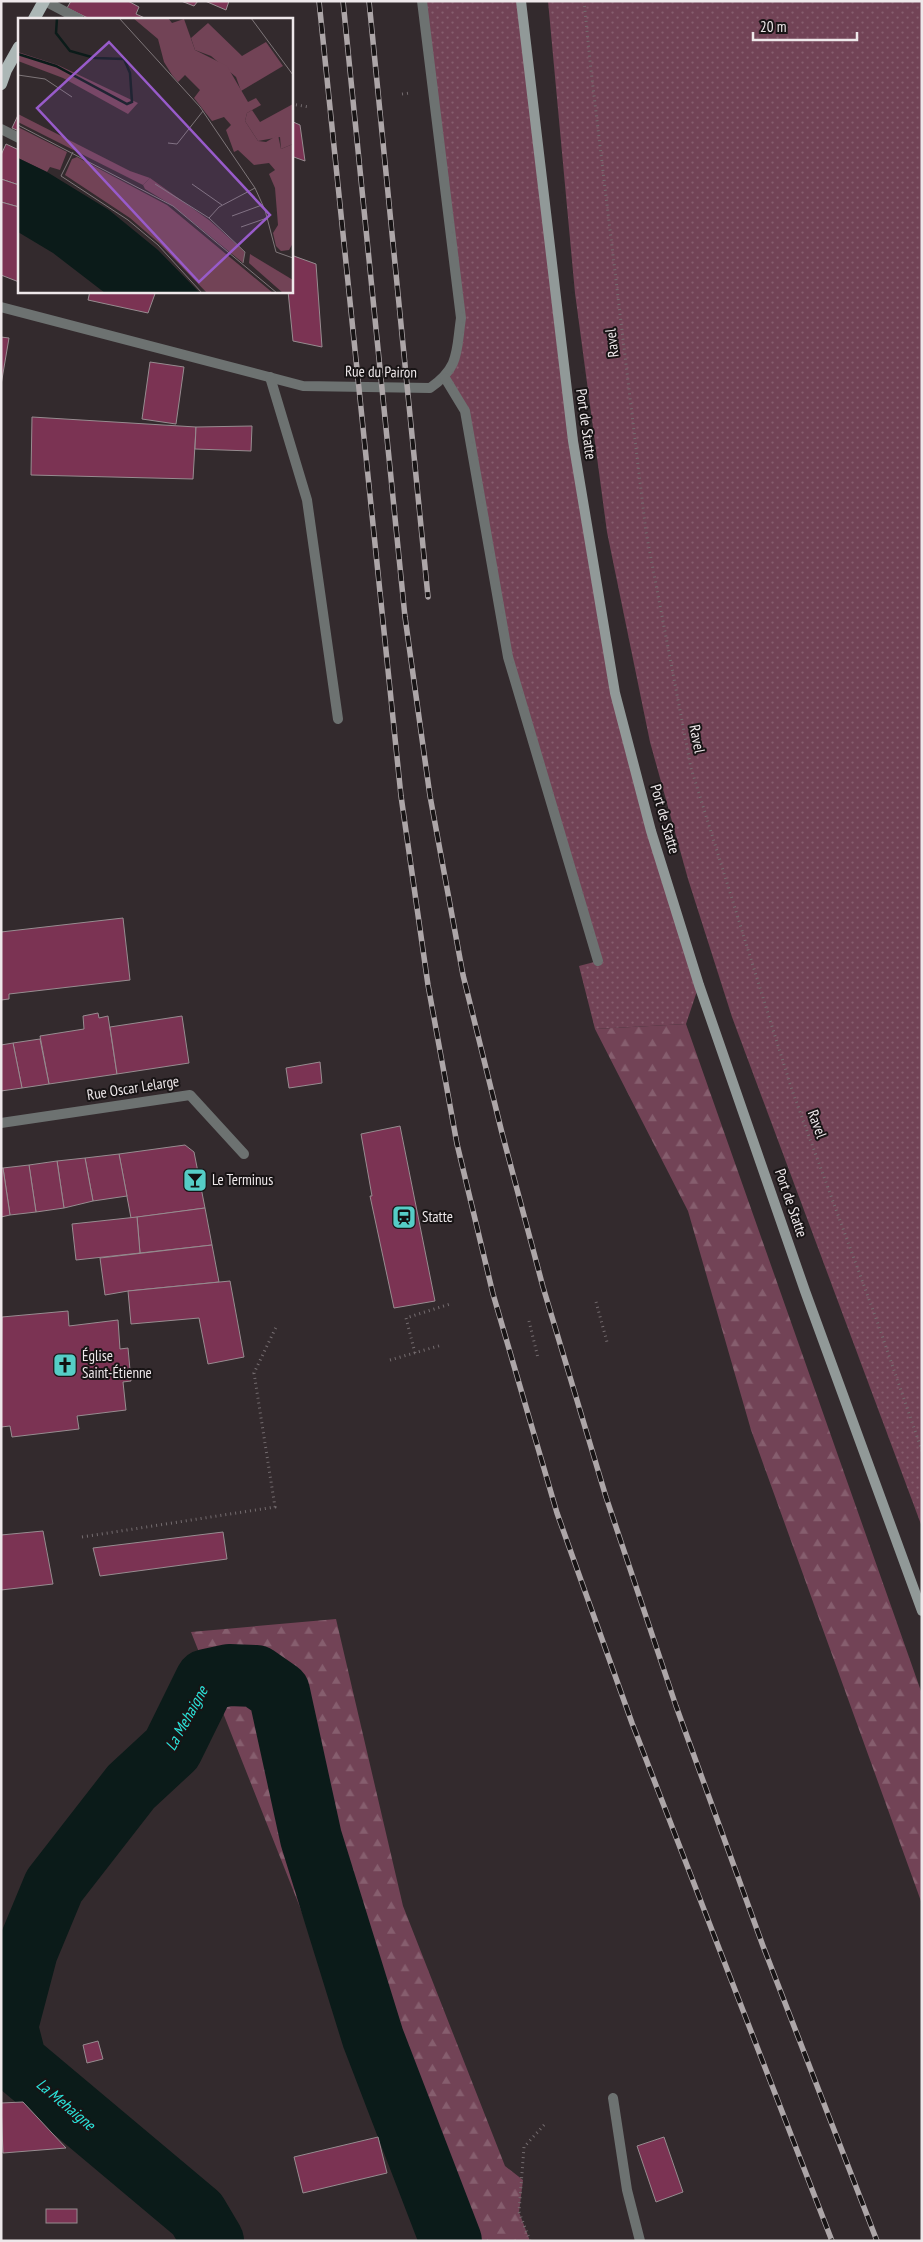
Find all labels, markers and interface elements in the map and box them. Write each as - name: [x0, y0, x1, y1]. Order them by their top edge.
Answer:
- scale bar: [753, 10, 857, 42]
- text: 20 m: [760, 17, 786, 36]
- inset map: [18, 18, 292, 292]
- street label: Ravel: [600, 327, 623, 358]
- street label: Rue du Pairon: [345, 361, 417, 382]
- street label: Port de Statte: [572, 387, 601, 461]
- street label: Ravel: [685, 723, 710, 755]
- street label: Port de Statte: [647, 782, 684, 856]
- street label: Rue Oscar Lelarge: [85, 1071, 180, 1104]
- street label: Ravel: [804, 1107, 831, 1141]
- street label: Port de Statte: [771, 1166, 812, 1240]
- bar icon: Le Terminus: [182, 1167, 208, 1193]
- place label: Le Terminus: [212, 1170, 273, 1189]
- station icon: Statte: [391, 1204, 417, 1230]
- place label: Statte: [422, 1207, 453, 1226]
- place label: Église Saint-Étienne: [82, 1346, 152, 1382]
- church icon: Église Saint-Étienne: [52, 1352, 78, 1378]
- water label: La Mehaigne: [160, 1681, 213, 1754]
- water label: La Mehaigne: [33, 2074, 100, 2135]

